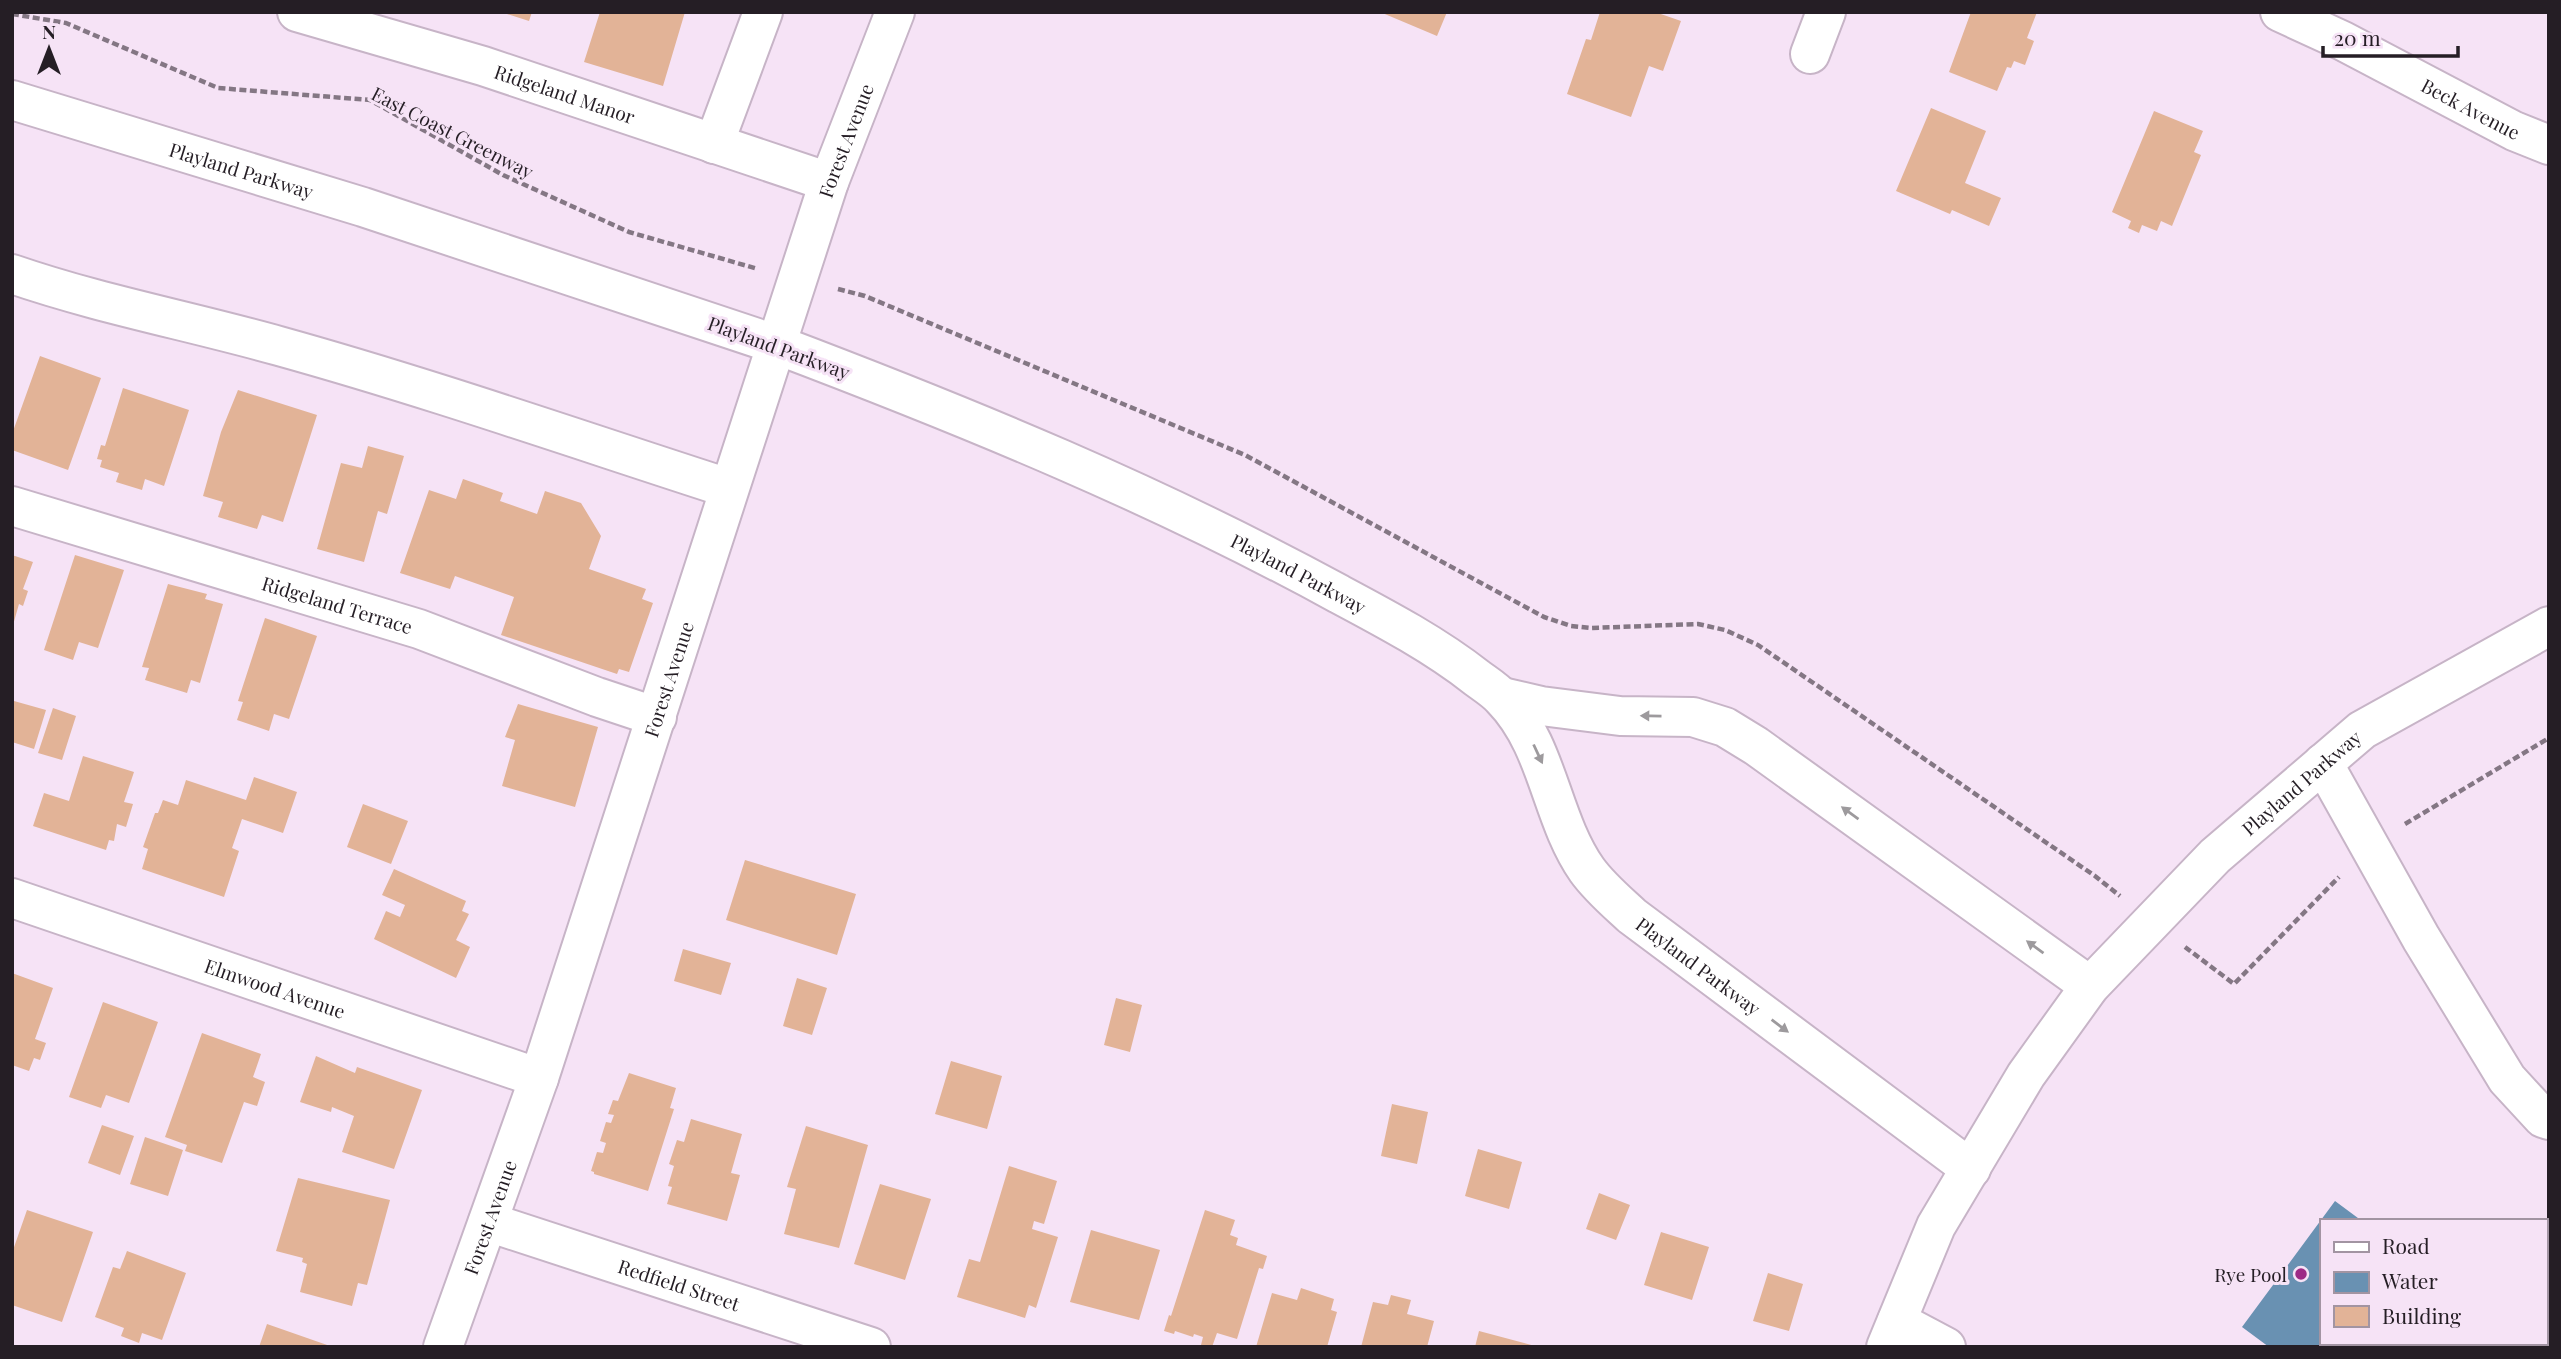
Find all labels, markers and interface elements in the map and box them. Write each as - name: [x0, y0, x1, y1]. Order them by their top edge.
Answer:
- north arrow: [14, 14, 84, 84]
- scale bar: [2323, 14, 2458, 58]
- text: N: [42, 18, 56, 44]
- text: 20 m: [2334, 23, 2381, 51]
- street label: Ridgeland Manor: [491, 58, 639, 129]
- street label: Beck Avenue: [2417, 72, 2524, 145]
- street label: East Coast Greenway: [368, 80, 539, 184]
- street label: Forest Avenue: [812, 80, 879, 201]
- street label: Playland Parkway: [166, 136, 317, 204]
- street label: Playland Parkway: [704, 309, 854, 385]
- street label: Playland Parkway: [1227, 527, 1371, 619]
- street label: Ridgeland Terrace: [259, 569, 416, 639]
- street label: Forest Avenue: [637, 618, 699, 740]
- one-way arrow: [1640, 710, 1662, 722]
- street label: Playland Parkway: [2236, 724, 2367, 841]
- one-way arrow: [1533, 744, 1544, 764]
- one-way arrow: [1841, 807, 1859, 821]
- street label: Playland Parkway: [1631, 911, 1767, 1021]
- one-way arrow: [2026, 940, 2044, 954]
- street label: Elmwood Avenue: [201, 952, 349, 1024]
- one-way arrow: [1771, 1019, 1789, 1033]
- street label: Forest Avenue: [457, 1156, 522, 1278]
- legend: [2320, 1219, 2547, 1345]
- text: Road: [2382, 1231, 2430, 1259]
- street label: Redfield Street: [615, 1252, 744, 1316]
- place label: Rye Pool: [2214, 1261, 2288, 1287]
- marker: Rye Pool: [2293, 1266, 2309, 1282]
- text: Water: [2381, 1266, 2438, 1294]
- text: Building: [2382, 1301, 2461, 1329]

